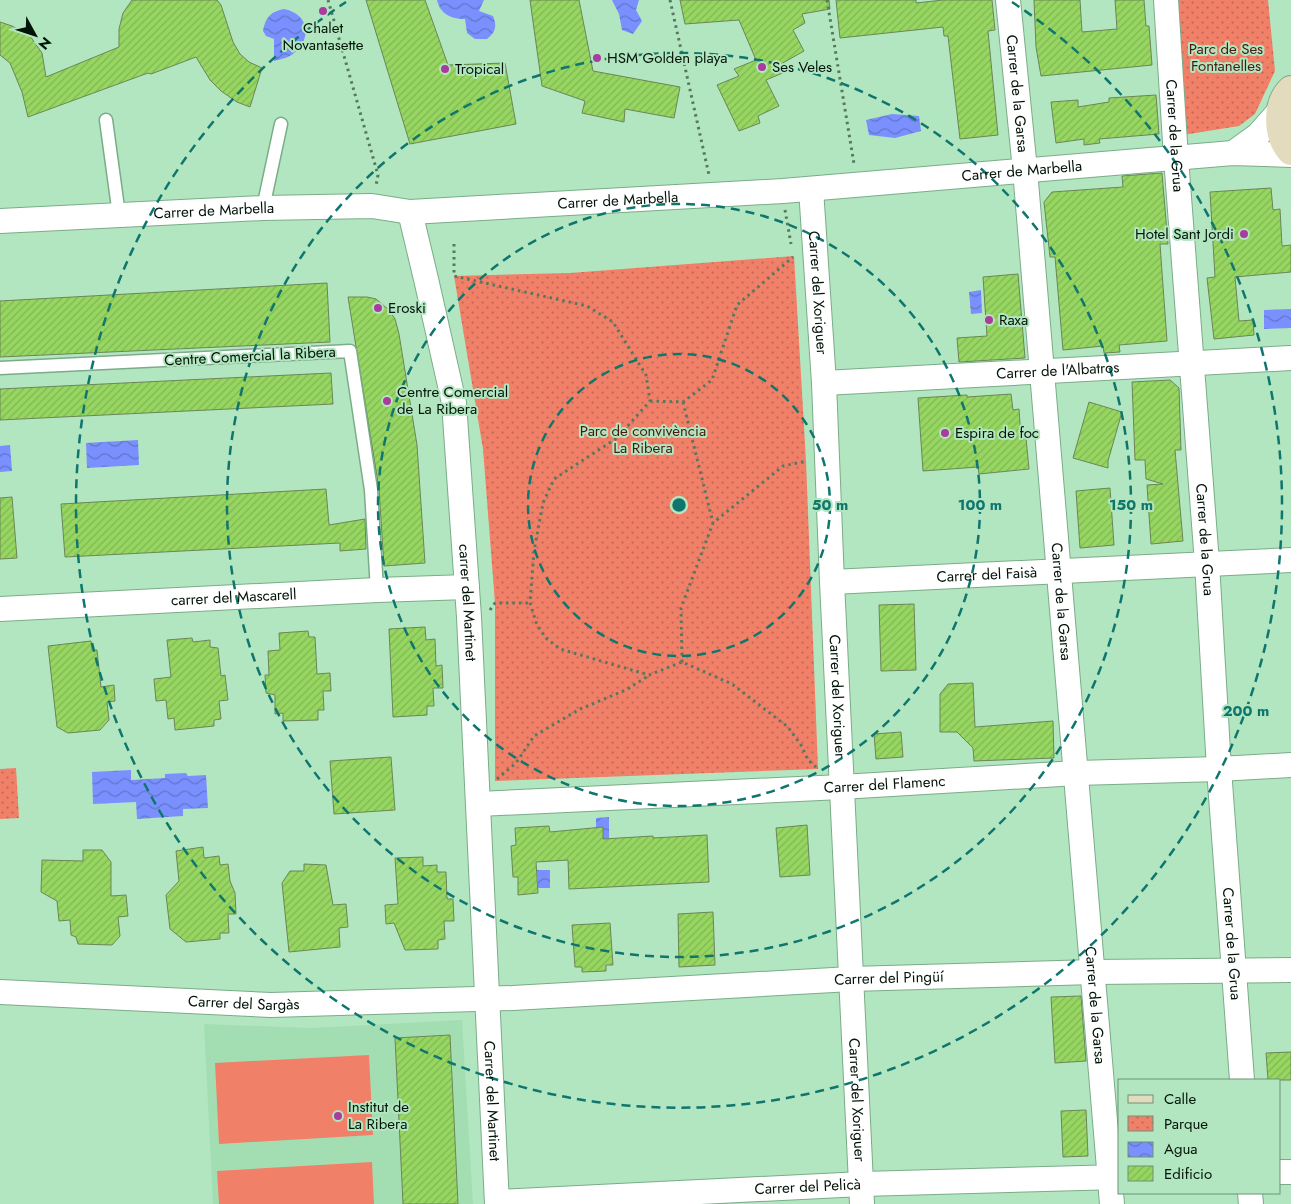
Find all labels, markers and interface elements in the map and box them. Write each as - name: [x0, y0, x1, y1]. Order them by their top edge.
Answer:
- marker: Chalet Novantasette: [317, 5, 329, 17]
- north arrow: [10, 10, 60, 60]
- place label: Chalet Novantasette: [283, 17, 364, 56]
- text: N: [34, 33, 56, 54]
- street label: Carrer de la Garsa: [1001, 34, 1034, 153]
- park label: Parc de Ses Fontanelles: [1189, 38, 1263, 77]
- place label: HSM Golden playa: [607, 47, 727, 69]
- marker: HSM Golden playa: [591, 52, 603, 64]
- place label: Ses Veles: [772, 56, 832, 78]
- place label: Tropical: [455, 58, 504, 80]
- marker: Ses Veles: [756, 61, 768, 73]
- marker: Tropical: [439, 63, 451, 75]
- street label: Carrer de la Grua: [1160, 79, 1190, 193]
- street label: Carrer de Marbella: [961, 155, 1083, 187]
- street label: Carrer de Marbella: [557, 186, 679, 215]
- street label: Carrer de Marbella: [153, 197, 274, 224]
- place label: Hotel Sant Jordi: [1135, 223, 1234, 245]
- marker: Hotel Sant Jordi: [1238, 228, 1250, 240]
- street label: Carrer del Xoriguer: [803, 230, 833, 356]
- place label: Eroski: [388, 297, 426, 319]
- marker: Eroski: [372, 302, 384, 314]
- place label: Raxa: [999, 309, 1028, 331]
- marker: Raxa: [983, 314, 995, 326]
- street label: Centre Comercial la Ribera: [164, 341, 336, 371]
- street label: Carrer de l'Albatros: [996, 356, 1120, 385]
- place label: Centre Comercial de La Ribera: [397, 381, 508, 420]
- marker: Centre Comercial de La Ribera: [381, 395, 393, 407]
- park label: Parc de convivència La Ribera: [580, 420, 706, 459]
- place label: Espira de foc: [955, 422, 1039, 444]
- marker: Espira de foc: [939, 427, 951, 439]
- street label: Carrer de la Grua: [1190, 482, 1220, 597]
- text: 50 m: [812, 494, 848, 516]
- text: 100 m: [958, 494, 1002, 516]
- text: 150 m: [1109, 494, 1153, 516]
- centre of rings: [670, 496, 688, 514]
- street label: Carrer de la Garsa: [1045, 542, 1077, 661]
- street label: carrer del Martinet: [453, 543, 482, 662]
- street label: Carrer del Faisà: [936, 561, 1038, 588]
- street label: carrer del Mascarell: [170, 583, 297, 611]
- street label: Carrer del Xoriguer: [824, 634, 852, 759]
- text: 200 m: [1223, 700, 1269, 722]
- street label: Carrer del Flamenc: [823, 770, 946, 799]
- street label: Carrer de la Grua: [1217, 887, 1247, 1001]
- street label: Carrer de la Garsa: [1079, 945, 1111, 1065]
- street label: Carrer del Pingüí: [834, 965, 945, 991]
- street label: Carrer del Sargàs: [187, 990, 300, 1016]
- street label: Carrer del Xoriguer: [843, 1037, 871, 1163]
- street label: Carrer del Martinet: [478, 1040, 506, 1162]
- legend: [1118, 1079, 1281, 1194]
- text: Calle: [1164, 1088, 1196, 1110]
- place label: Institut de La Ribera: [348, 1096, 409, 1135]
- marker: Institut de La Ribera: [332, 1110, 344, 1122]
- text: Parque: [1164, 1113, 1208, 1135]
- text: Agua: [1164, 1138, 1198, 1160]
- text: Edificio: [1164, 1163, 1212, 1185]
- street label: Carrer del Pelicà: [754, 1173, 861, 1200]

